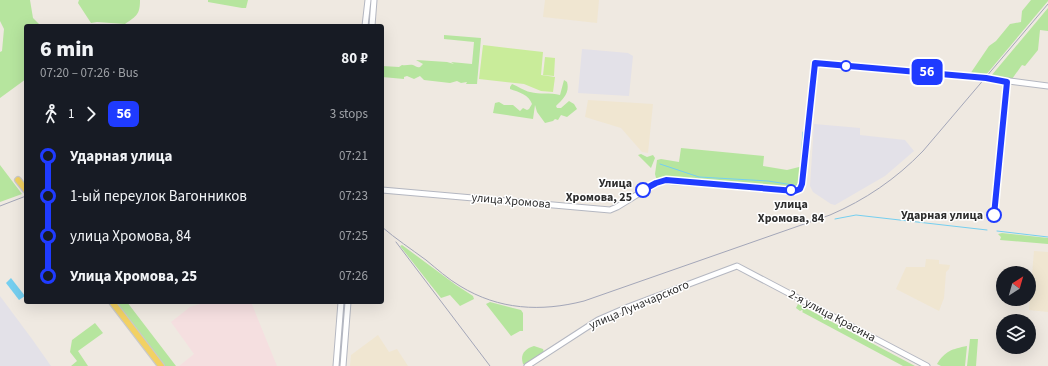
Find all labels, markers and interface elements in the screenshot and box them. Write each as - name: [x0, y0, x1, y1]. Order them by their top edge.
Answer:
- text: 6 min: [40, 33, 94, 65]
- text: 80 ₽: [341, 48, 368, 69]
- line badge: 56: [909, 59, 945, 85]
- unlabelled marker: [840, 60, 852, 72]
- text: 56: [920, 62, 934, 82]
- text: 07:20 – 07:26 · Bus: [40, 64, 138, 82]
- icon: walk: [40, 103, 62, 125]
- icon: forward: [80, 103, 102, 125]
- text: 56: [116, 104, 131, 124]
- text: 1: [68, 105, 74, 123]
- text: 3 stops: [330, 105, 368, 123]
- text: Ударная улица: [70, 146, 173, 167]
- text: 07:21: [339, 147, 368, 165]
- place label: Улица Хромова, 25: [566, 175, 632, 206]
- marker: Улица Хромова, 25: [635, 182, 651, 198]
- marker: улица Хромова, 84: [785, 184, 797, 196]
- text: 1-ый переулок Вагонников: [70, 186, 247, 207]
- text: 07:23: [339, 187, 368, 205]
- street label: улица Хромова: [471, 189, 551, 213]
- place label: улица Хромова, 84: [758, 196, 825, 227]
- place label: Ударная улица: [901, 207, 983, 224]
- marker: Ударная улица: [986, 207, 1002, 223]
- text: улица Хромова, 84: [70, 226, 191, 247]
- text: 07:25: [339, 227, 368, 245]
- text: Улица Хромова, 25: [70, 266, 197, 287]
- north arrow: [996, 266, 1036, 306]
- map controls: [996, 266, 1036, 354]
- text: 07:26: [339, 267, 368, 285]
- street label: улица Луначарского: [586, 276, 692, 334]
- street label: 2-я улица Красина: [785, 286, 879, 346]
- button: layers: [996, 314, 1036, 354]

